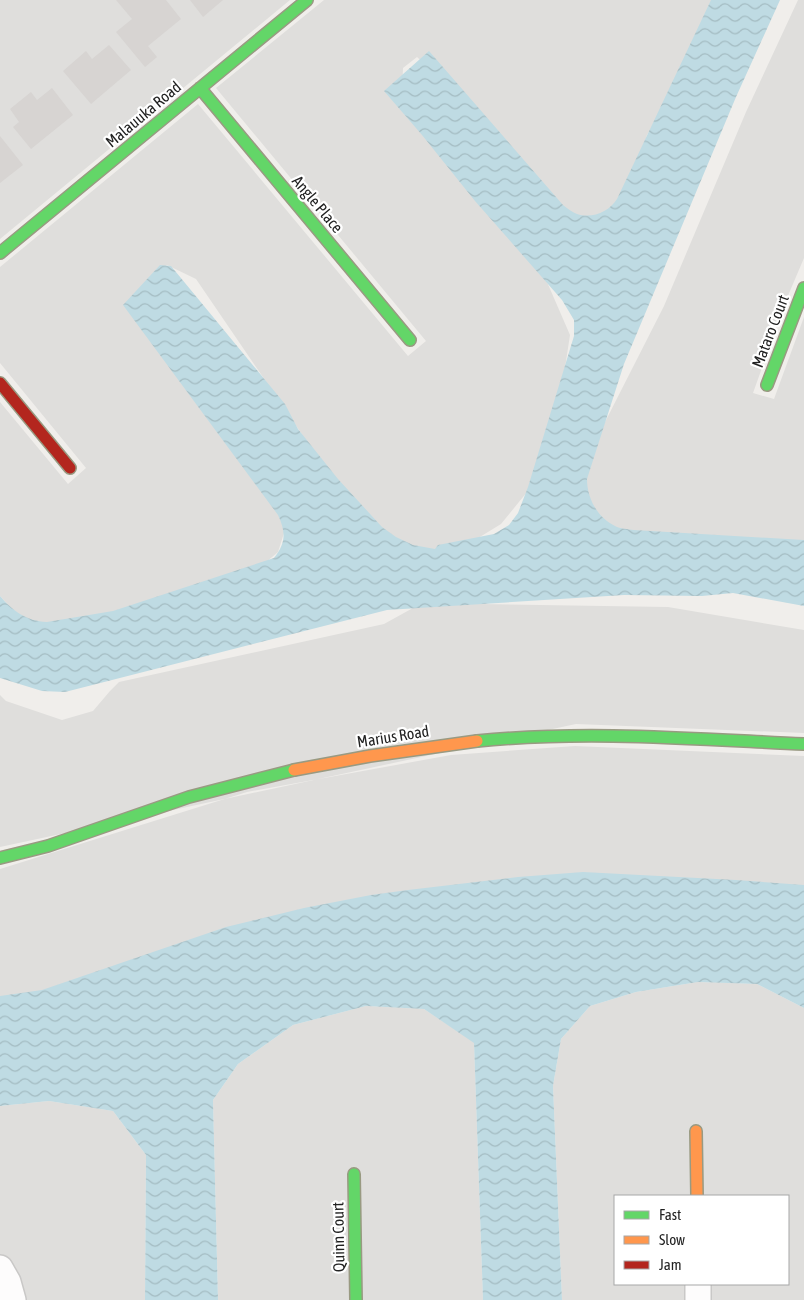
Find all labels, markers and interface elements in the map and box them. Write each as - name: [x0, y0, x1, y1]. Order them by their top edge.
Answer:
- street label: Malauuka Road: [102, 77, 184, 151]
- street label: Angle Place: [288, 172, 347, 237]
- street label: Mataro Court: [748, 292, 792, 370]
- street label: Marius Road: [356, 721, 430, 751]
- legend: [614, 1195, 789, 1285]
- street label: Quinn Court: [328, 1201, 348, 1272]
- text: Fast: [659, 1206, 681, 1223]
- text: Slow: [659, 1231, 685, 1248]
- text: Jam: [659, 1256, 682, 1273]

